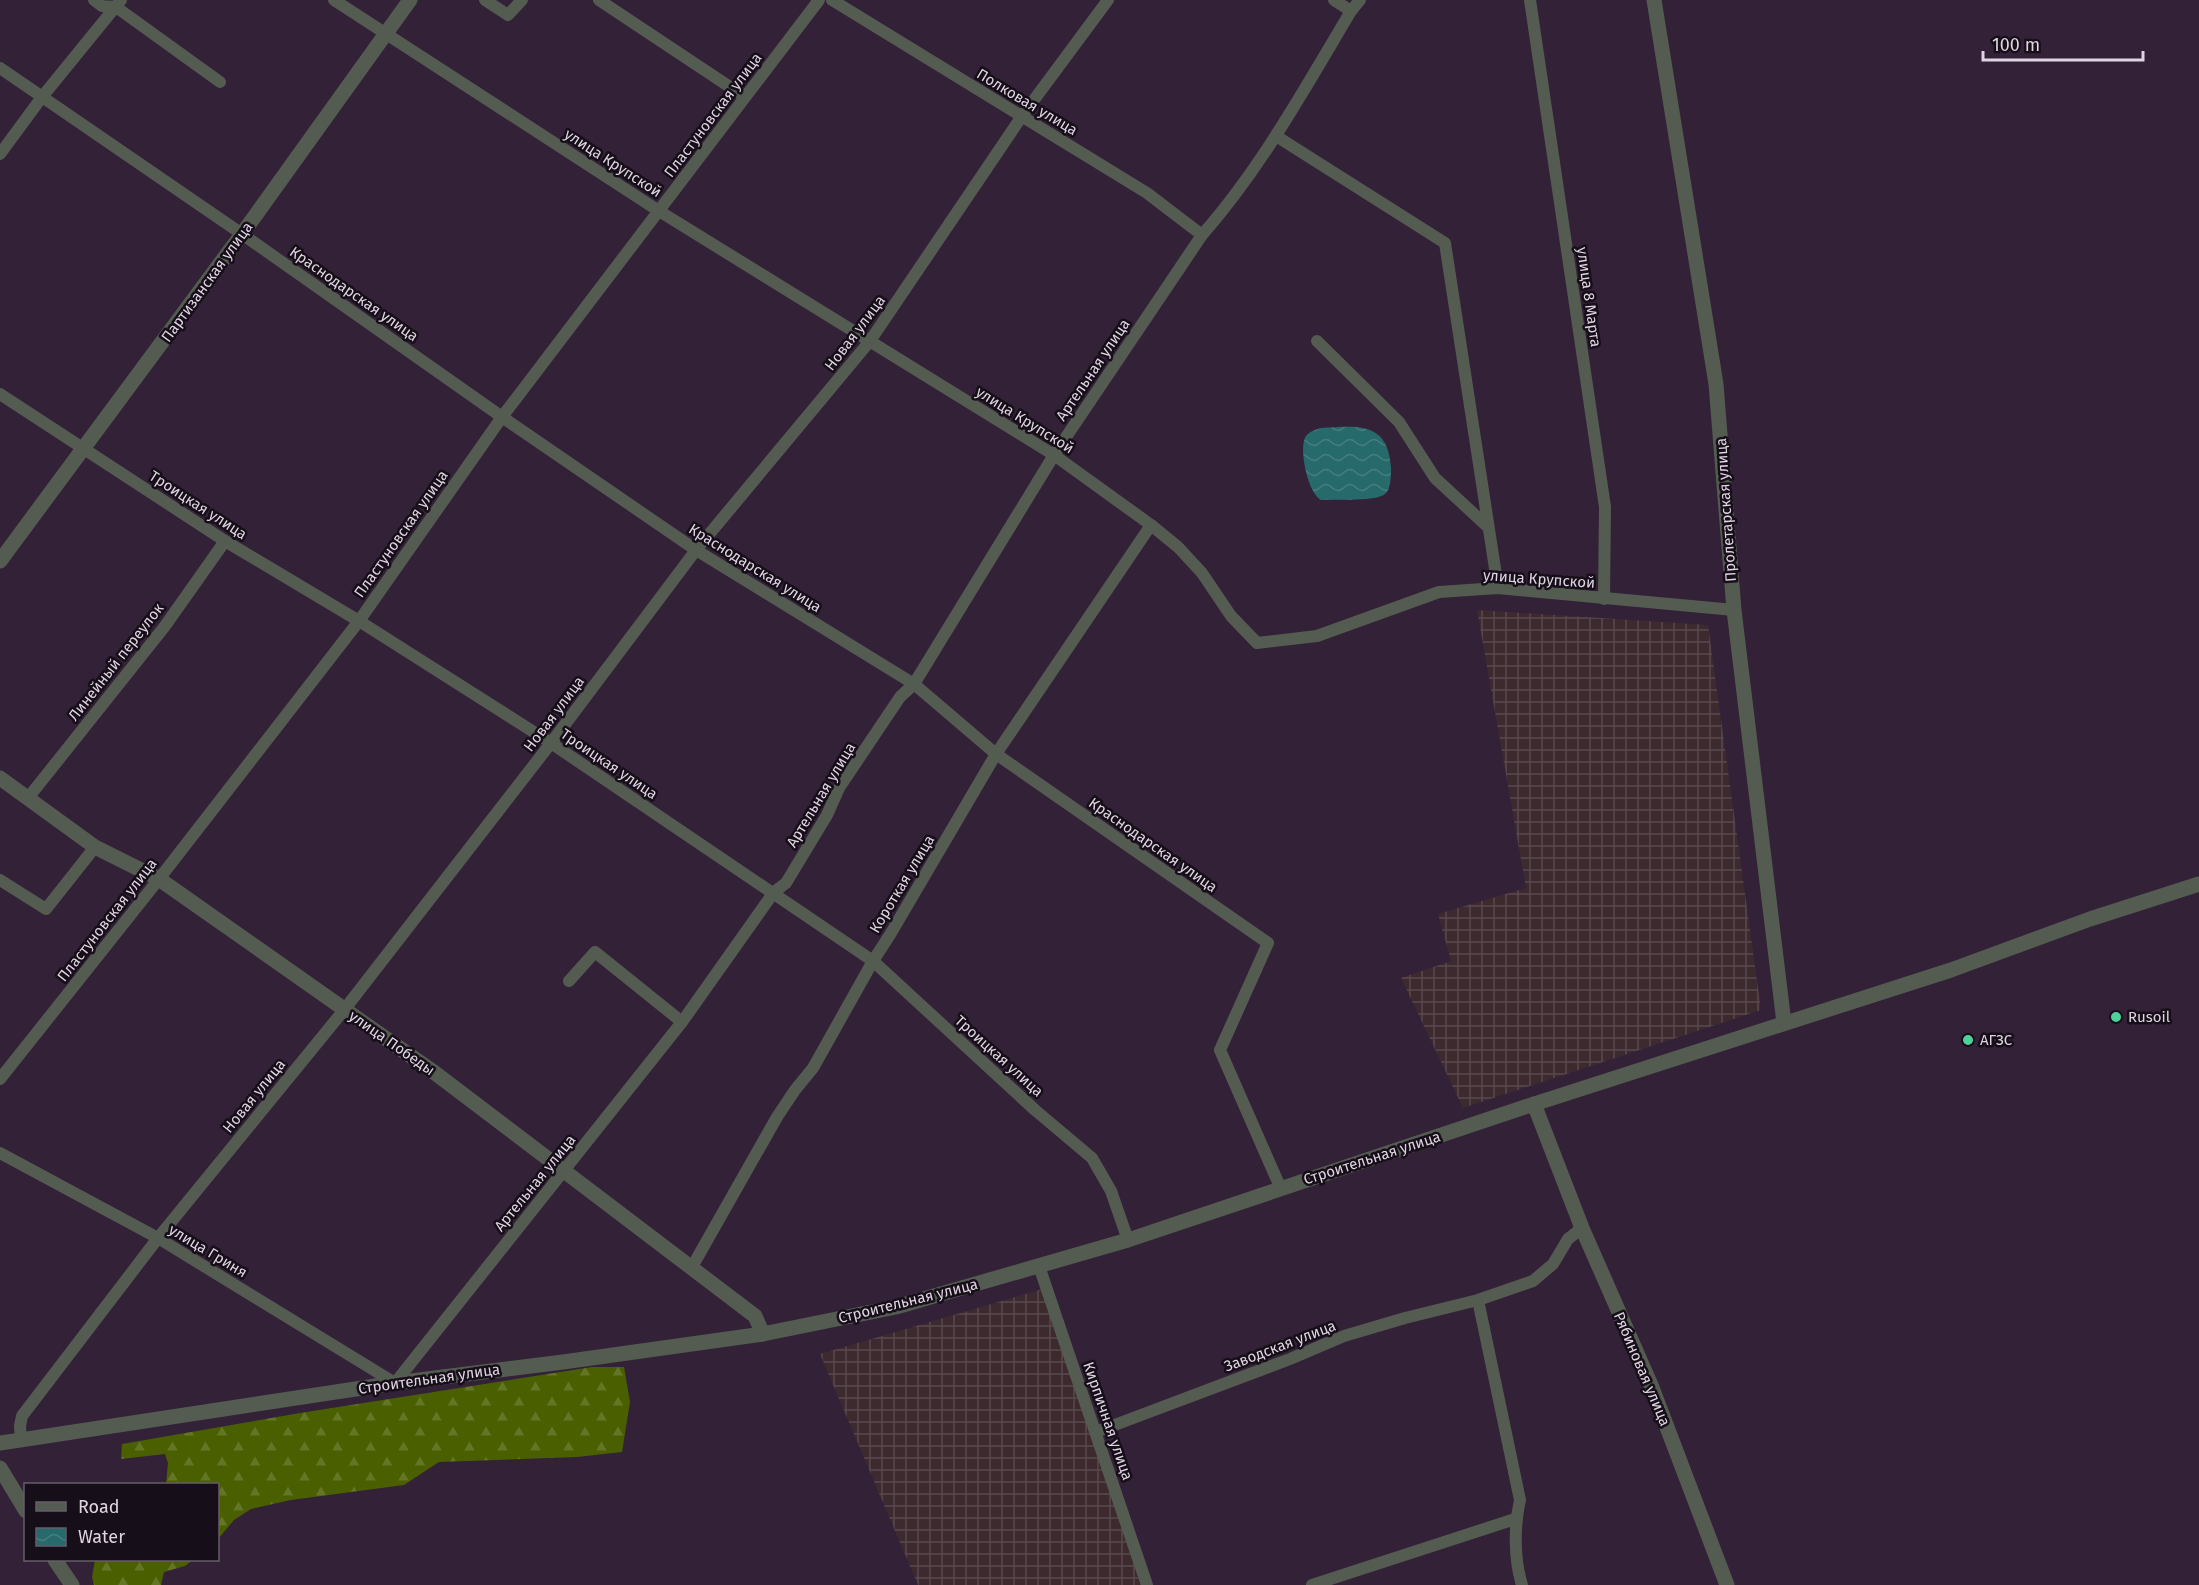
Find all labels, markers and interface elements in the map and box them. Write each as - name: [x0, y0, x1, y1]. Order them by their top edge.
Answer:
- scale bar: [1983, 24, 2144, 62]
- text: 100 m: [1992, 34, 2040, 56]
- street label: Пластуновская улица: [660, 49, 766, 181]
- street label: Полковая улица: [973, 65, 1081, 139]
- street label: улица Крупской: [561, 125, 665, 201]
- street label: Партизанская улица: [157, 218, 257, 346]
- street label: Краснодарская улица: [286, 243, 422, 345]
- street label: улица 8 Марта: [1573, 246, 1605, 348]
- street label: Новая улица: [821, 292, 889, 374]
- street label: Артельная улица: [1052, 316, 1134, 424]
- street label: улица Крупской: [973, 383, 1077, 457]
- street label: Пролетарская улица: [1712, 437, 1740, 583]
- street label: Троицкая улица: [146, 467, 250, 543]
- street label: Пластуновская улица: [350, 467, 452, 601]
- street label: Краснодарская улица: [685, 520, 825, 616]
- street label: улица Крупской: [1482, 566, 1596, 592]
- street label: Линейный переулок: [64, 599, 168, 724]
- street label: Новая улица: [520, 673, 588, 755]
- street label: Троицкая улица: [557, 725, 661, 803]
- street label: Артельная улица: [783, 739, 859, 851]
- street label: Краснодарская улица: [1085, 794, 1221, 896]
- street label: Короткая улица: [866, 832, 938, 936]
- street label: Пластуновская улица: [53, 855, 161, 985]
- street label: улица Победы: [346, 1007, 438, 1079]
- place label: Rusoil: [2128, 1008, 2171, 1026]
- marker: Rusoil: [2109, 1010, 2123, 1024]
- street label: Троицкая улица: [951, 1012, 1047, 1100]
- place label: АГЗС: [1980, 1031, 2013, 1049]
- marker: АГЗС: [1961, 1033, 1975, 1047]
- street label: Новая улица: [219, 1056, 289, 1136]
- street label: Строительная улица: [1301, 1127, 1443, 1189]
- street label: Артельная улица: [491, 1131, 579, 1235]
- street label: улица Гриня: [165, 1221, 251, 1281]
- street label: Строительная улица: [836, 1275, 980, 1327]
- street label: Рябиновая улица: [1610, 1309, 1674, 1429]
- street label: Заводская улица: [1222, 1316, 1338, 1376]
- street label: Кирпичная улица: [1079, 1359, 1137, 1483]
- street label: Строительная улица: [357, 1360, 501, 1398]
- legend: [24, 1483, 219, 1561]
- text: Road: [78, 1496, 120, 1518]
- text: Water: [78, 1526, 125, 1548]

